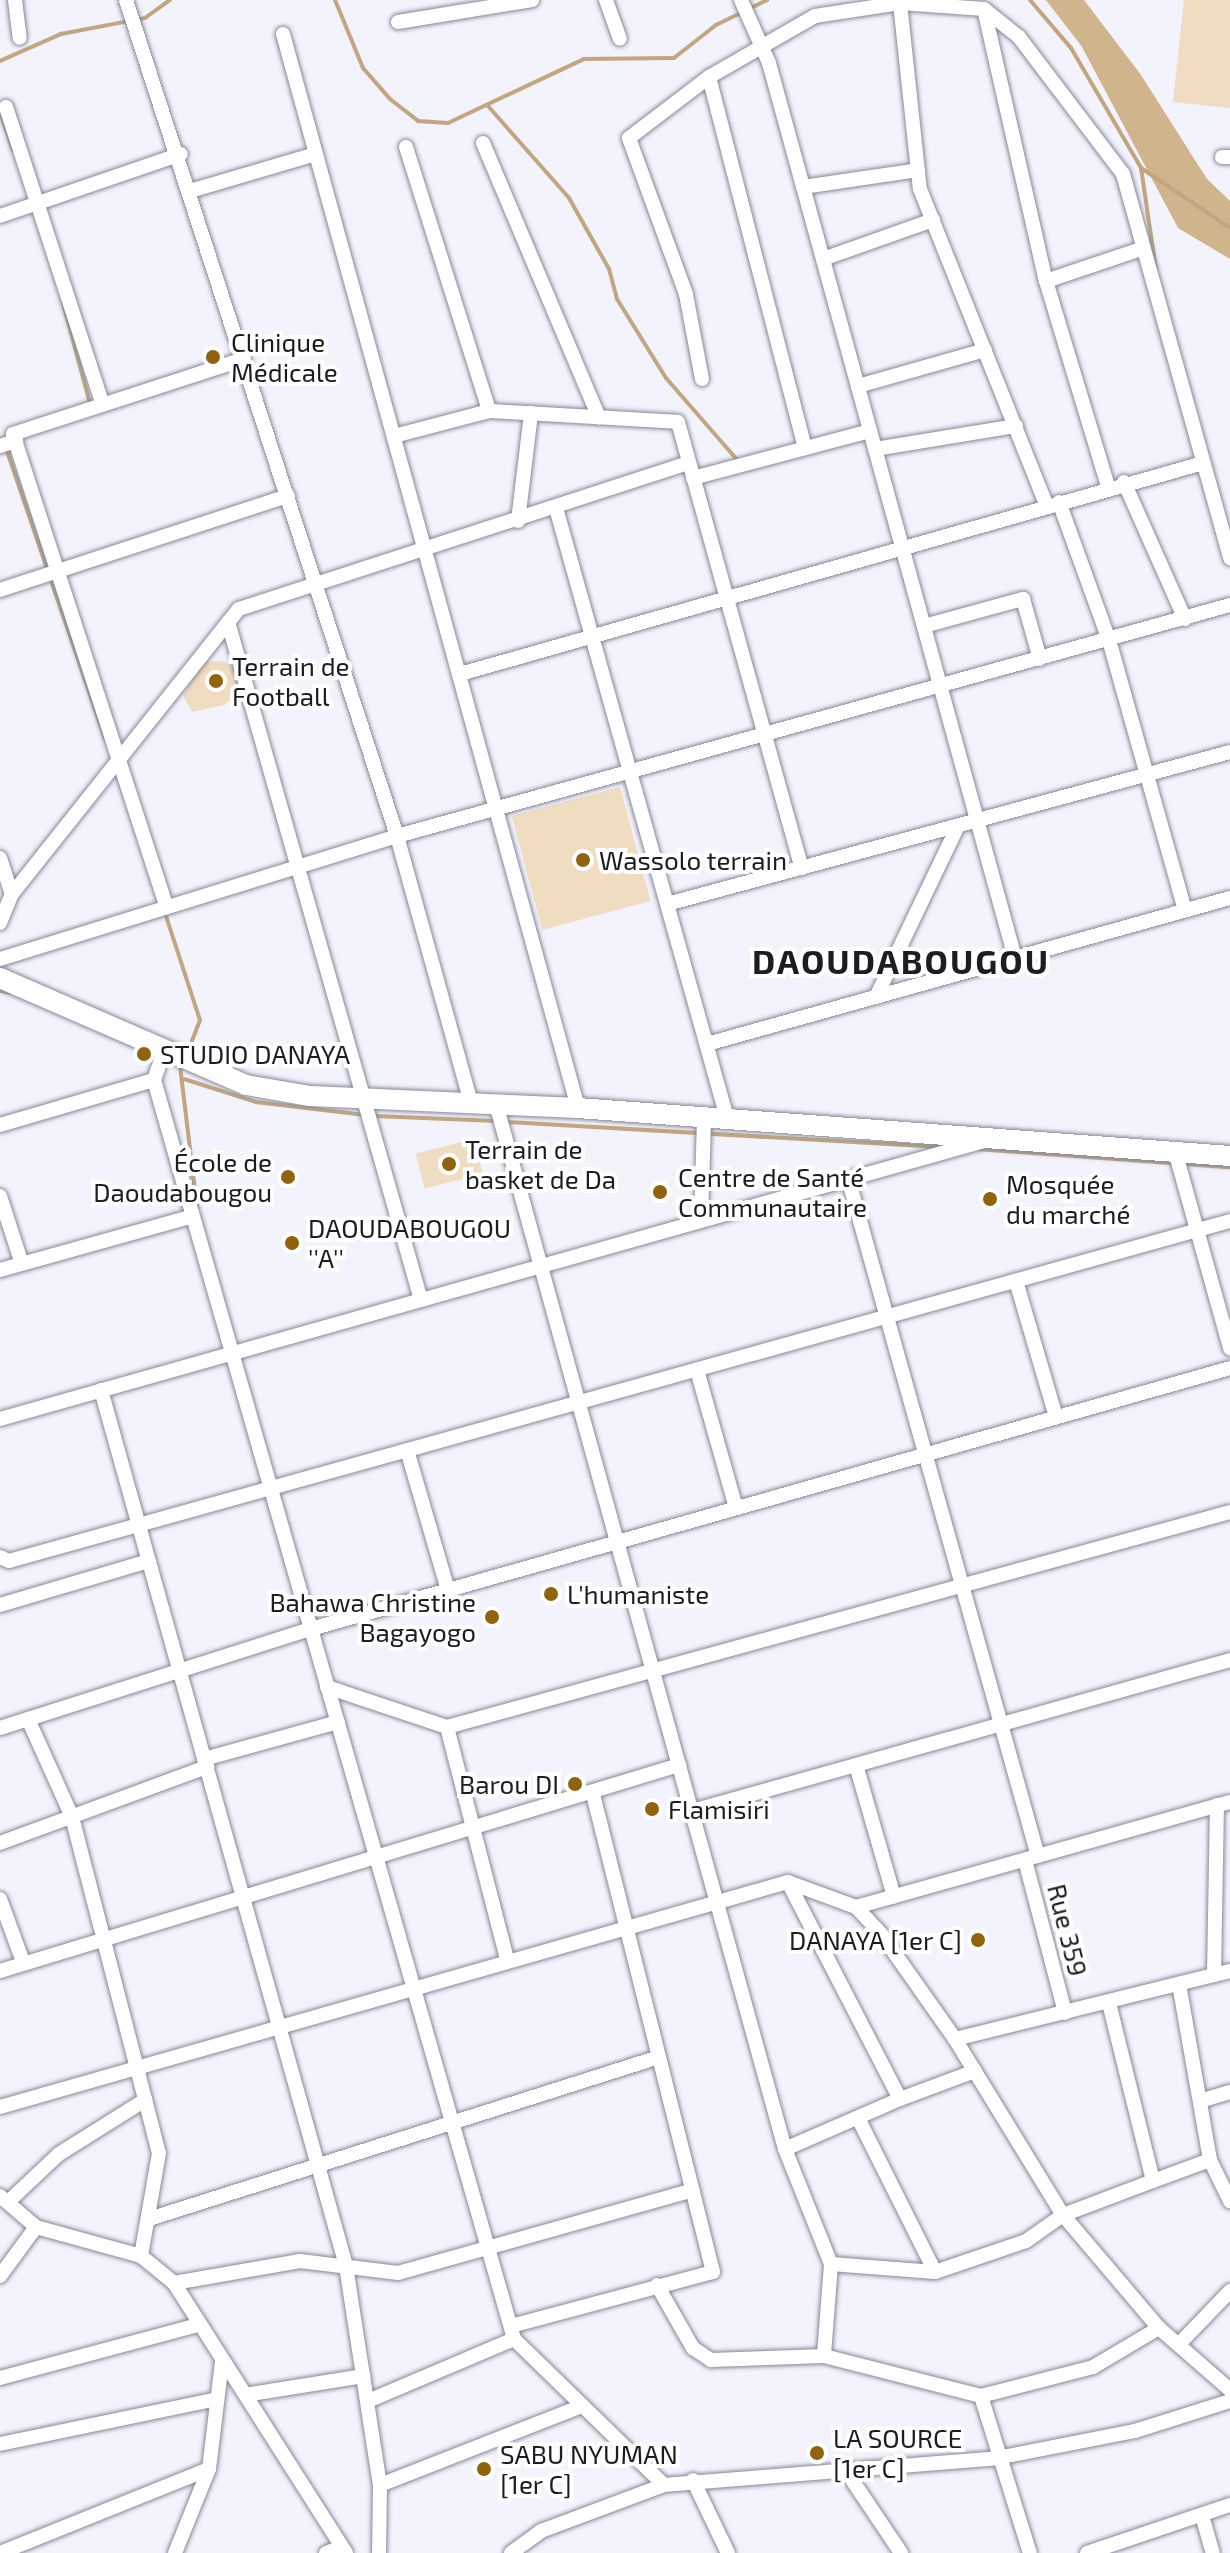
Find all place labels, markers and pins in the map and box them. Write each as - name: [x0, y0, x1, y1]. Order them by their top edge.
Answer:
- place label: Clinique Médicale: [231, 326, 338, 388]
- marker: Clinique Médicale: [202, 346, 224, 368]
- place label: Terrain de Football: [232, 650, 349, 712]
- marker: Terrain de Football: [207, 672, 225, 690]
- place label: Wassolo terrain: [599, 844, 788, 876]
- marker: Wassolo terrain: [574, 851, 592, 869]
- place label: STUDIO DANAYA: [160, 1038, 350, 1070]
- marker: STUDIO DANAYA: [135, 1045, 153, 1063]
- place label: Terrain de basket de Da: [465, 1133, 616, 1194]
- place label: École de Daoudabougou: [93, 1146, 272, 1208]
- marker: Terrain de basket de Da: [440, 1155, 458, 1173]
- place label: Centre de Santé Communautaire: [678, 1161, 867, 1222]
- marker: École de Daoudabougou: [279, 1168, 297, 1186]
- place label: Mosquée du marché: [1006, 1168, 1130, 1230]
- marker: Centre de Santé Communautaire: [649, 1181, 671, 1203]
- marker: Mosquée du marché: [981, 1190, 999, 1208]
- place label: DAOUDABOUGOU ''A'': [308, 1212, 511, 1274]
- marker: DAOUDABOUGOU ''A'': [283, 1234, 301, 1252]
- place label: L'humaniste: [567, 1578, 709, 1610]
- marker: L'humaniste: [542, 1585, 560, 1603]
- place label: Bahawa Christine Bagayogo: [269, 1586, 476, 1648]
- marker: Bahawa Christine Bagayogo: [483, 1608, 501, 1626]
- place label: Barou DI: [459, 1768, 559, 1800]
- marker: Barou DI: [566, 1775, 584, 1793]
- place label: Flamisiri: [668, 1793, 770, 1825]
- marker: Flamisiri: [643, 1800, 661, 1818]
- place label: DANAYA [1er C]: [788, 1924, 962, 1956]
- marker: DANAYA [1er C]: [969, 1931, 987, 1949]
- place label: LA SOURCE [1er C]: [833, 2422, 963, 2484]
- place label: SABU NYUMAN [1er C]: [500, 2438, 678, 2500]
- marker: LA SOURCE [1er C]: [808, 2444, 826, 2462]
- marker: SABU NYUMAN [1er C]: [475, 2460, 493, 2478]

